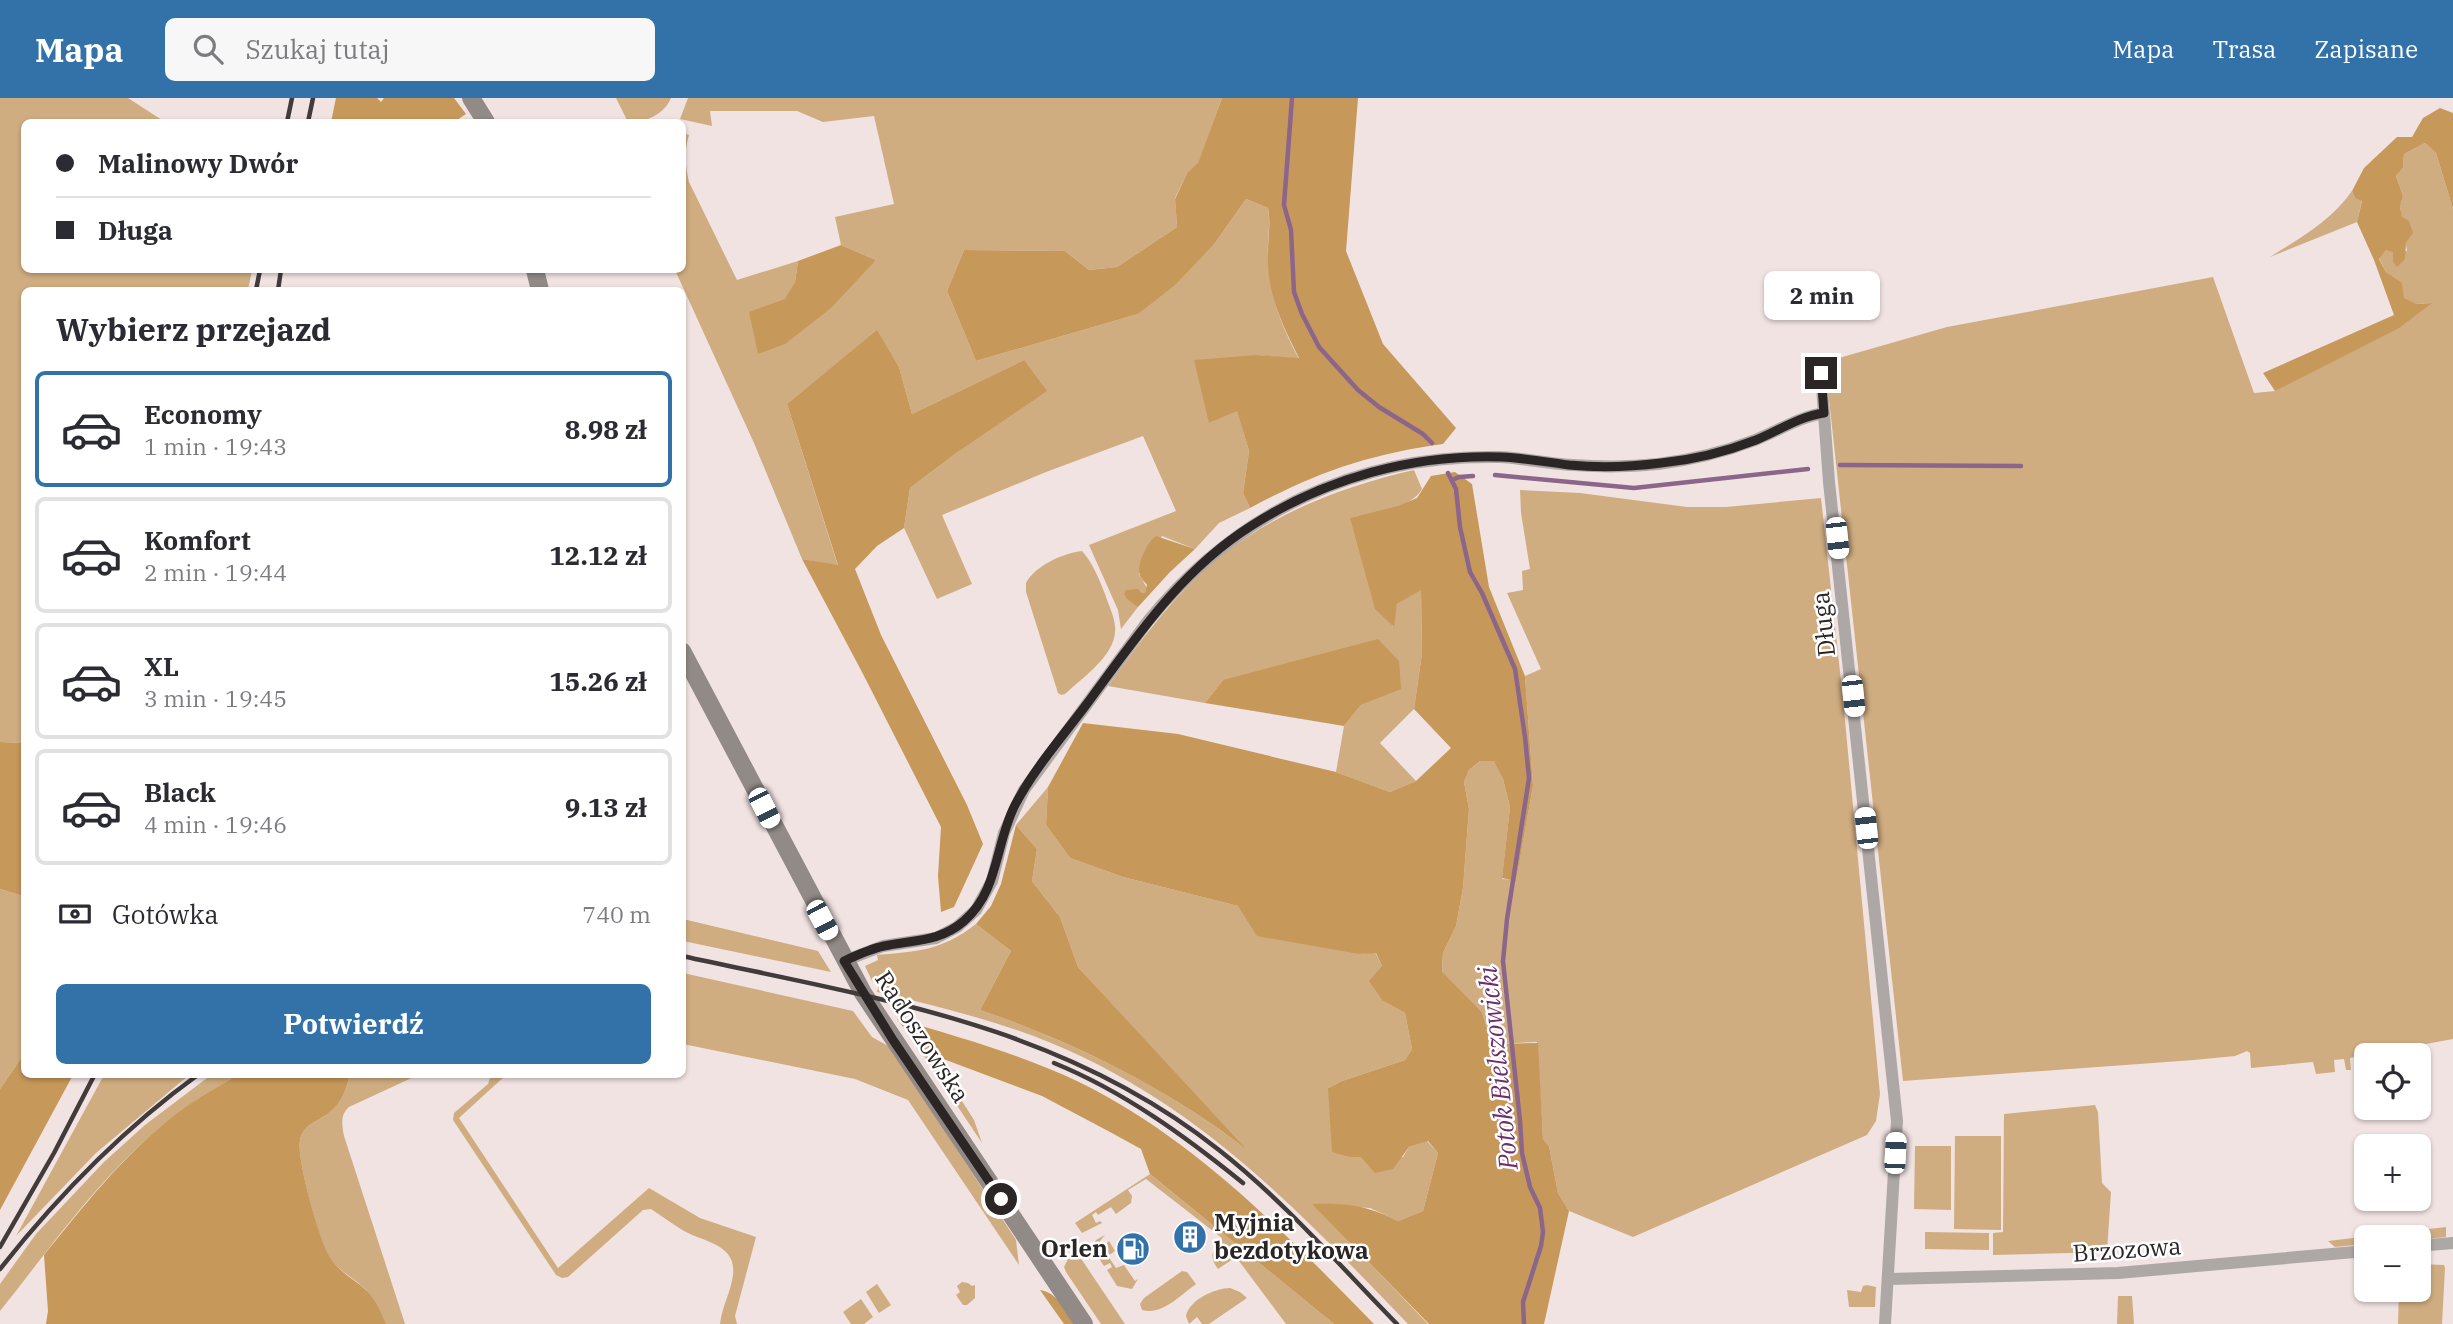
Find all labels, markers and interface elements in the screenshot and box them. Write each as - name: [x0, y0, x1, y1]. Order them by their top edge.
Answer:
- search box: [165, 18, 655, 81]
- text: Mapa: [35, 28, 123, 71]
- icon: search: [189, 30, 227, 68]
- text: Szukaj tutaj: [245, 32, 390, 66]
- text: Mapa: [2112, 33, 2174, 65]
- text: Trasa: [2212, 33, 2276, 65]
- text: Zapisane: [2314, 33, 2418, 65]
- text: Malinowy Dwór: [98, 146, 298, 180]
- text: Długa: [98, 213, 173, 247]
- callout: 2 min: [1763, 272, 1879, 320]
- text: 2 min: [1790, 280, 1854, 310]
- text: Wybierz przejazd: [56, 308, 331, 350]
- route end: [1805, 357, 1837, 389]
- text: Economy: [144, 397, 262, 431]
- icon: car: [60, 398, 123, 461]
- text: 8.98 zł: [565, 412, 647, 446]
- text: 1 min · 19:43: [144, 431, 287, 461]
- car: [1825, 516, 1850, 560]
- text: Komfort: [144, 523, 251, 557]
- icon: car: [60, 524, 123, 587]
- text: 12.12 zł: [549, 538, 647, 572]
- text: 2 min · 19:44: [144, 557, 287, 587]
- street label: Długa: [1804, 590, 1842, 658]
- text: XL: [144, 649, 179, 683]
- icon: car: [60, 650, 123, 713]
- text: 15.26 zł: [549, 664, 647, 698]
- car: [1841, 674, 1866, 718]
- text: 3 min · 19:45: [144, 683, 287, 713]
- text: Black: [144, 775, 216, 809]
- icon: car: [60, 776, 123, 839]
- car: [746, 785, 783, 831]
- text: 9.13 zł: [565, 790, 647, 824]
- car: [1854, 806, 1879, 850]
- text: 4 min · 19:46: [144, 809, 287, 839]
- icon: cash: [56, 895, 94, 933]
- text: Gotówka: [112, 897, 219, 931]
- car: [803, 897, 842, 943]
- text: 740 m: [582, 899, 651, 929]
- street label: Radoszowska: [868, 964, 977, 1109]
- water label: Potok Bielszowicki: [1469, 964, 1525, 1173]
- button: Potwierdź: [56, 984, 651, 1064]
- map controls: [2354, 1043, 2431, 1302]
- button: locate: [2354, 1043, 2431, 1120]
- car: [1884, 1131, 1907, 1175]
- button: +: [2354, 1134, 2431, 1211]
- route start: [985, 1183, 1017, 1215]
- place label: Myjnia bezdotykowa: [1214, 1206, 1369, 1266]
- building icon: Myjnia bezdotykowa: [1171, 1218, 1209, 1256]
- button: −: [2354, 1225, 2431, 1302]
- street label: Brzozowa: [2072, 1229, 2182, 1269]
- fuel station icon: Orlen: [1114, 1230, 1152, 1268]
- place label: Orlen: [1041, 1232, 1108, 1264]

